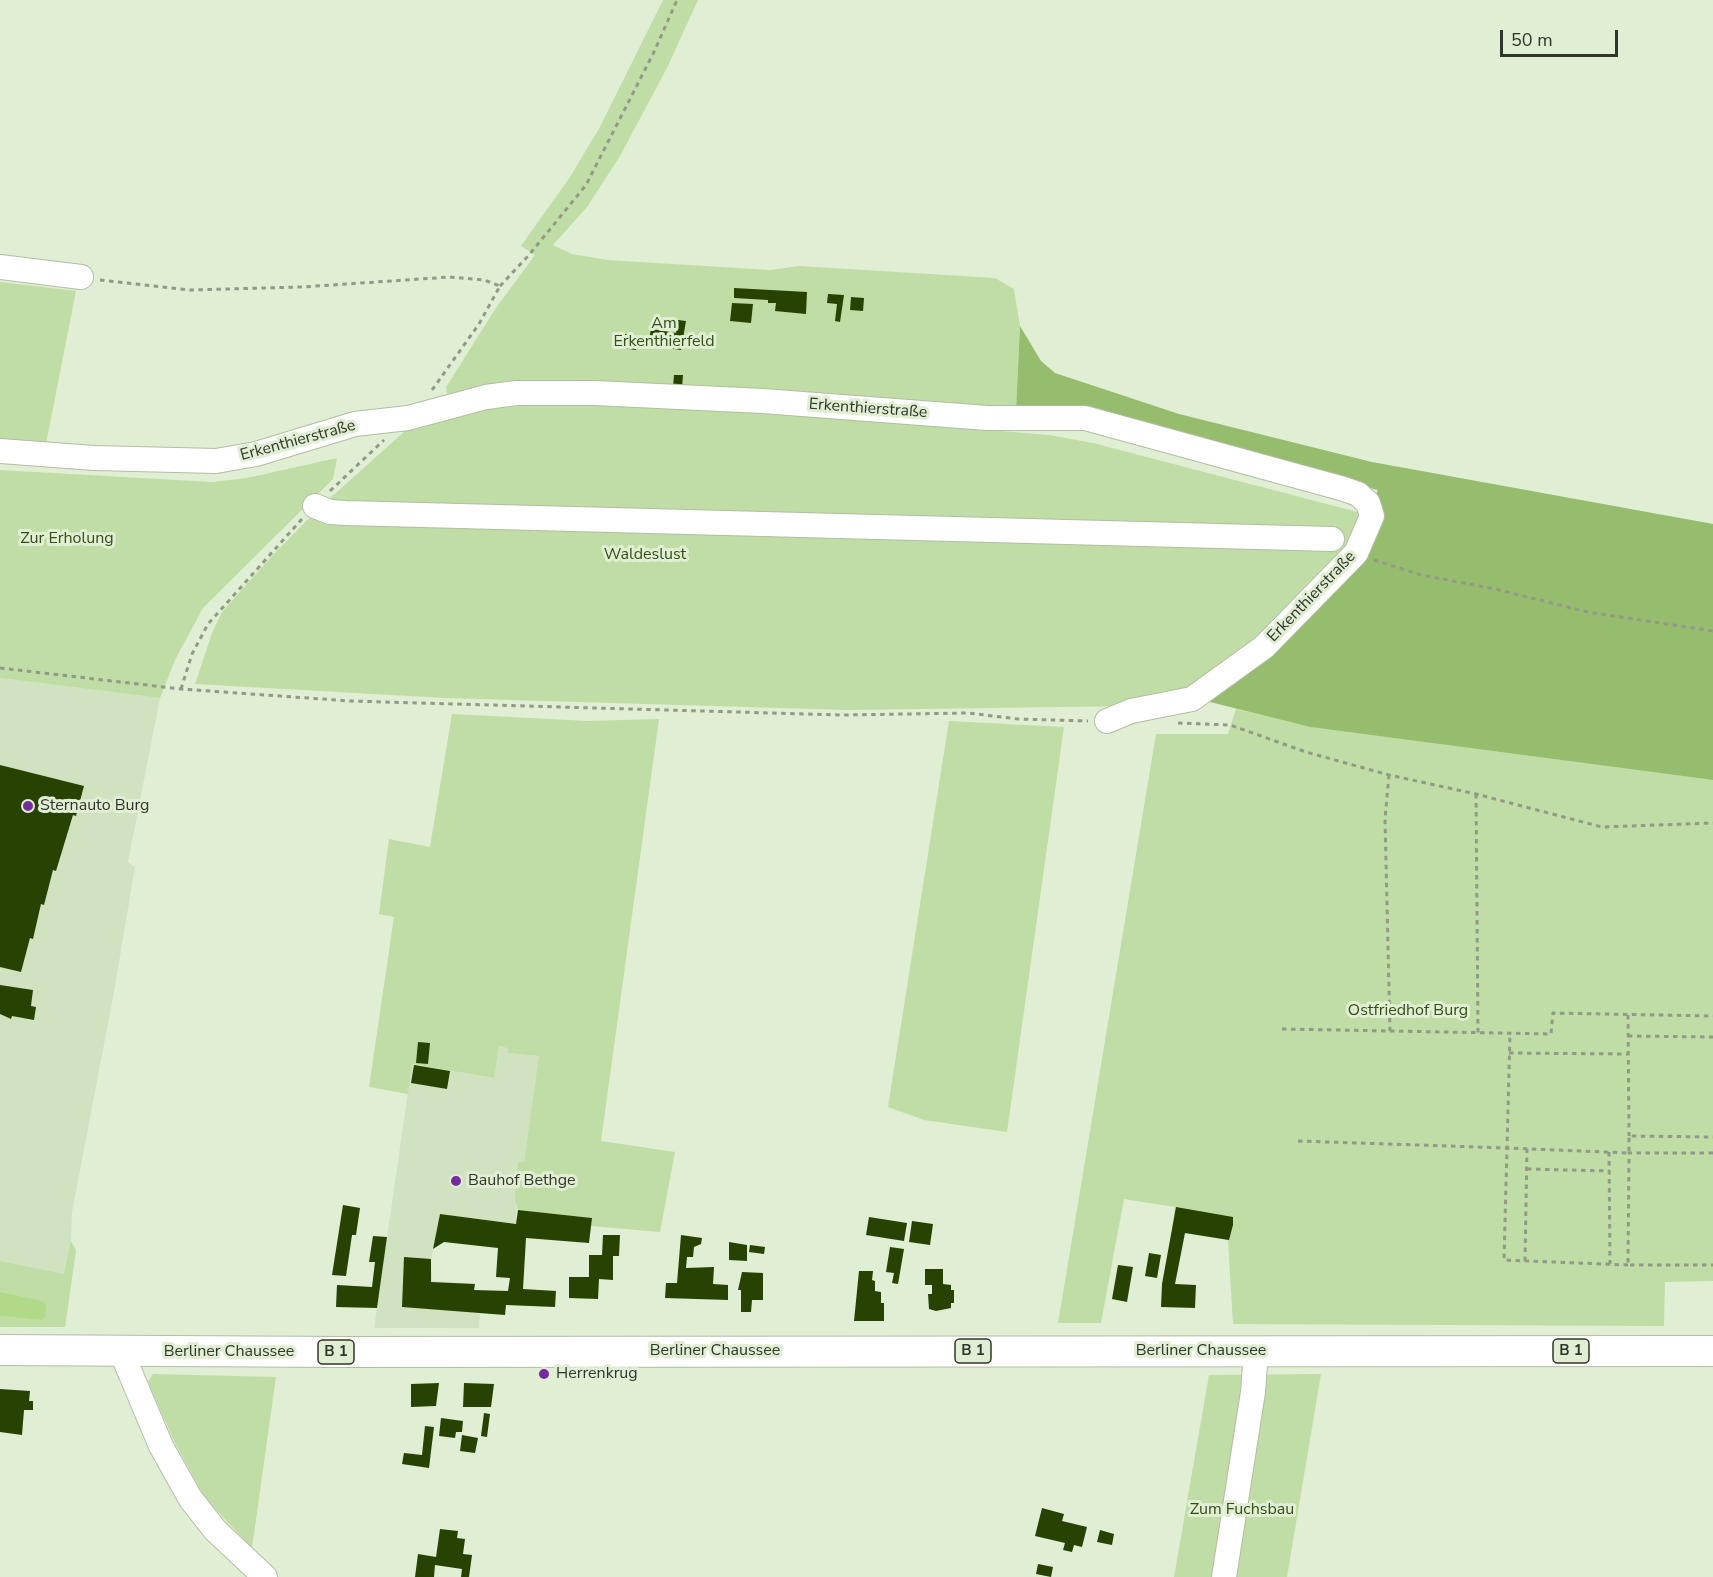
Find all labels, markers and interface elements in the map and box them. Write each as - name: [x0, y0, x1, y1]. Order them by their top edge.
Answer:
- scale bar: [1503, 18, 1622, 56]
- text: 50 m: [1511, 28, 1553, 52]
- park label: Am Erkenthierfeld: [613, 314, 715, 352]
- street label: Erkenthierstraße: [808, 395, 928, 423]
- street label: Erkenthierstraße: [238, 416, 358, 466]
- park label: Zur Erholung: [20, 529, 114, 549]
- park label: Waldeslust: [604, 545, 686, 565]
- street label: Erkenthierstraße: [1264, 548, 1360, 646]
- place label: Sternauto Burg: [40, 796, 149, 816]
- marker: Sternauto Burg: [21, 799, 35, 813]
- park label: Ostfriedhof Burg: [1348, 1001, 1468, 1021]
- place label: Bauhof Bethge: [468, 1171, 576, 1191]
- marker: Bauhof Bethge: [449, 1174, 463, 1188]
- road number: B 1: [955, 1339, 991, 1363]
- road number: B 1: [1553, 1339, 1589, 1363]
- road number: B 1: [318, 1340, 354, 1364]
- street label: Berliner Chaussee: [650, 1341, 780, 1361]
- street label: Berliner Chaussee: [1136, 1341, 1266, 1361]
- street label: Berliner Chaussee: [164, 1342, 294, 1362]
- place label: Herrenkrug: [556, 1364, 638, 1384]
- marker: Herrenkrug: [537, 1367, 551, 1381]
- park label: Zum Fuchsbau: [1190, 1500, 1294, 1520]

